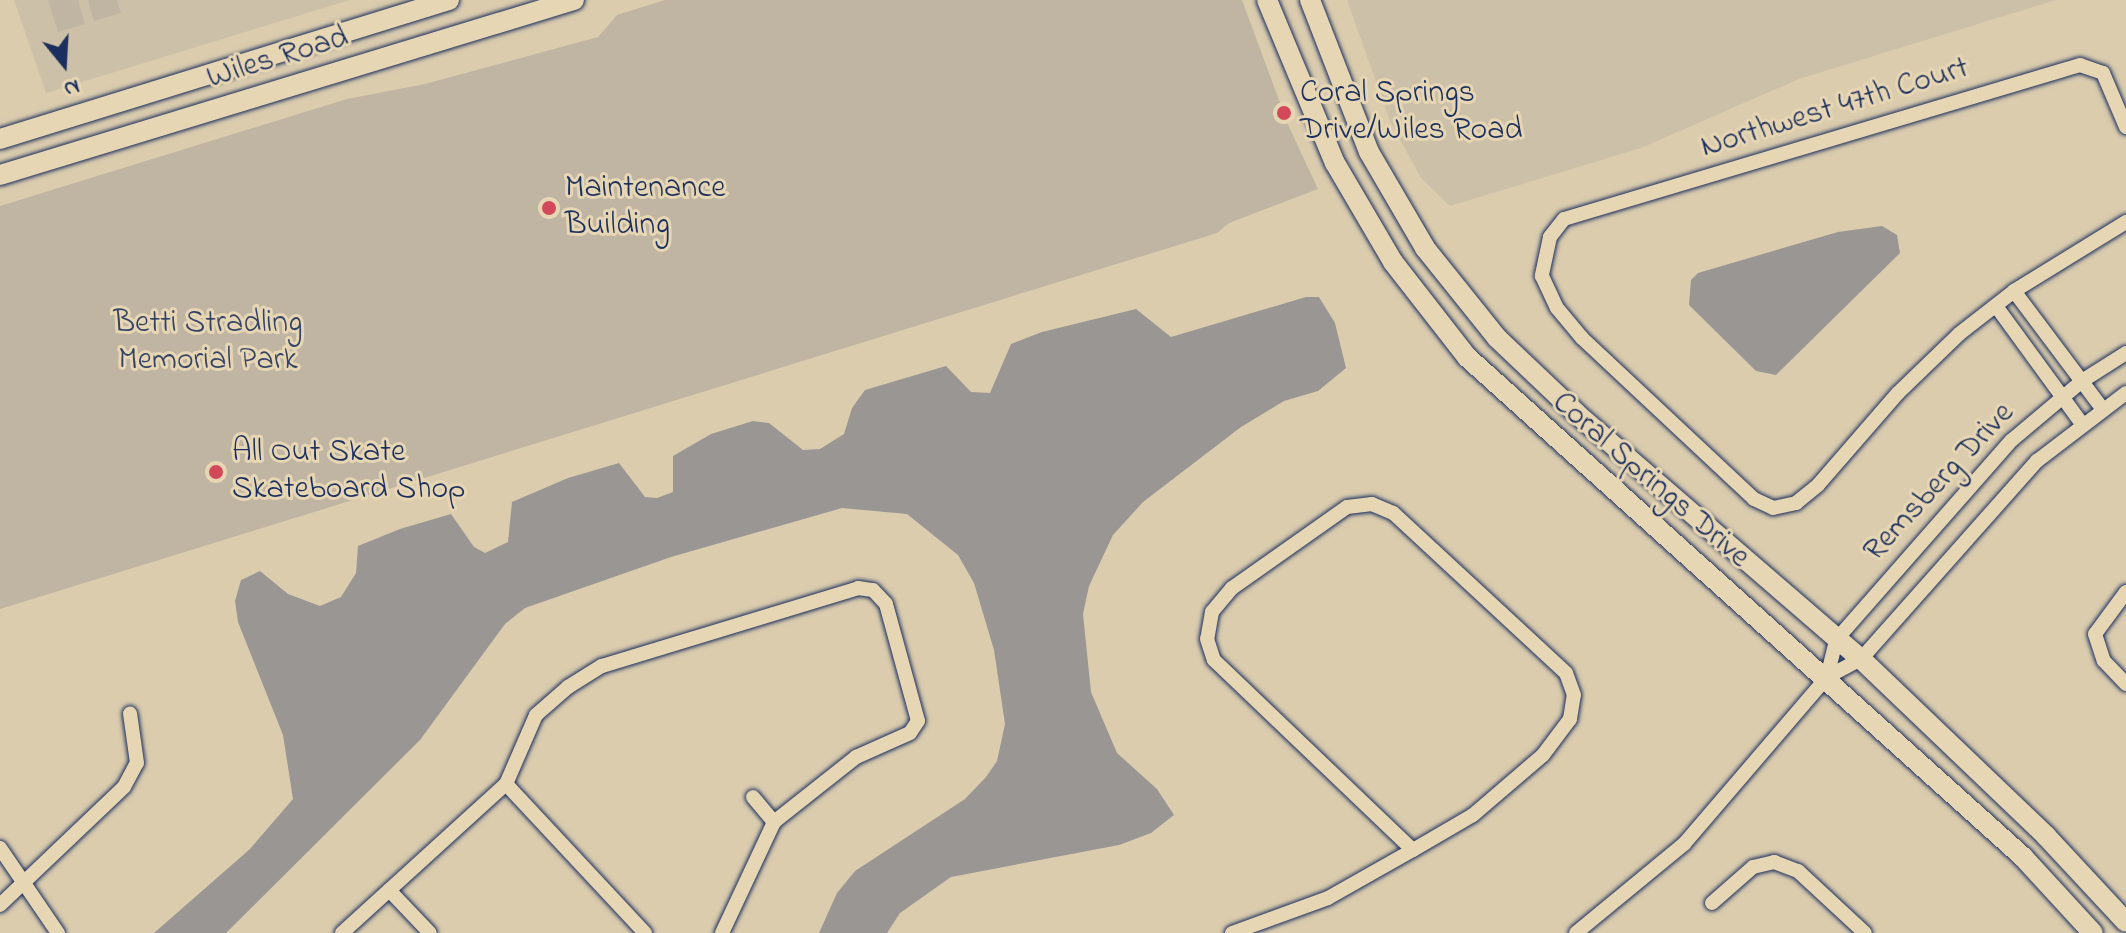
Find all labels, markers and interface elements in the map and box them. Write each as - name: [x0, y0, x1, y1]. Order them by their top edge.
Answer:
- street label: Wiles Road: [203, 19, 353, 99]
- north arrow: [24, 24, 104, 104]
- street label: Northwest 47th Court: [1697, 50, 1973, 168]
- text: N: [59, 69, 83, 104]
- place label: Coral Springs Drive/Wiles Road: [1300, 76, 1522, 151]
- marker: Coral Springs Drive/Wiles Road: [1275, 104, 1293, 122]
- place label: Maintenance Building: [565, 171, 726, 246]
- marker: Maintenance Building: [540, 199, 558, 217]
- park label: Betti Stradling Memorial Park: [114, 306, 302, 381]
- street label: Coral Springs Drive: [1543, 385, 1757, 577]
- street label: Remsberg Drive: [1857, 395, 2023, 571]
- place label: All Out Skate Skateboard Shop: [232, 435, 465, 510]
- marker: All Out Skate Skateboard Shop: [207, 463, 225, 481]

